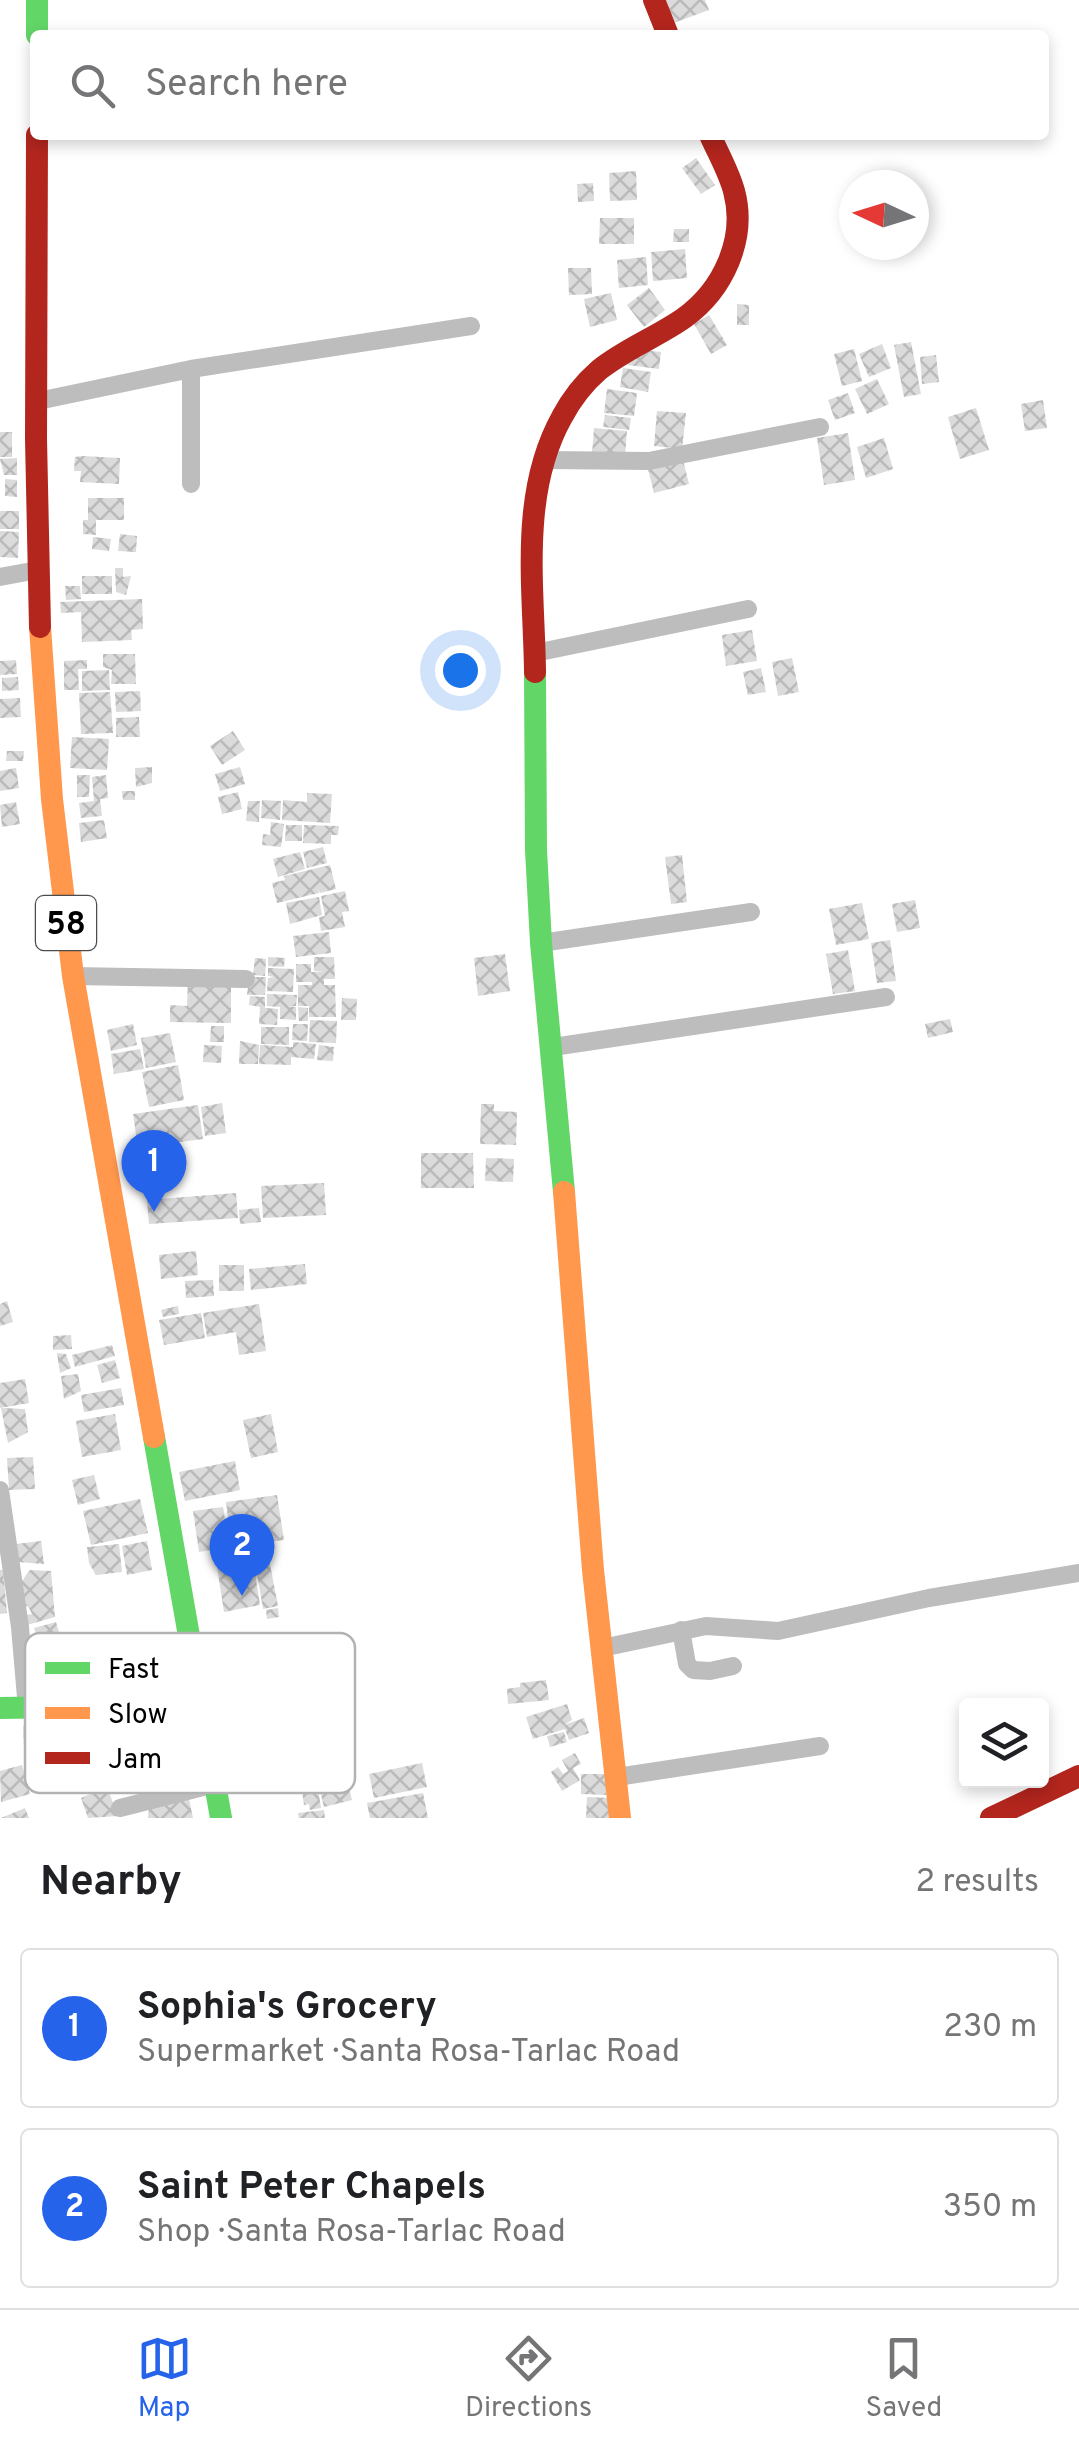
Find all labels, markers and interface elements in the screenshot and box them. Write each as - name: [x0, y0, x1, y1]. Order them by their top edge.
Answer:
- search box: [30, 30, 1049, 140]
- icon: search: [65, 58, 120, 113]
- text: Search here: [145, 61, 348, 110]
- north arrow: [839, 170, 929, 260]
- your location: [435, 645, 486, 696]
- road number: 58: [36, 896, 96, 950]
- pin: 1: [122, 1130, 186, 1212]
- pin: 2: [210, 1514, 274, 1596]
- legend: [25, 1633, 355, 1793]
- text: Fast: [108, 1653, 160, 1689]
- text: Slow: [108, 1698, 167, 1734]
- map controls: [959, 1698, 1049, 1788]
- button: layers: [959, 1698, 1049, 1788]
- text: Jam: [108, 1743, 162, 1779]
- text: Nearby: [40, 1857, 182, 1910]
- text: 2 results: [915, 1863, 1039, 1903]
- text: Sophia's Grocery: [137, 1984, 437, 2033]
- text: 1: [68, 2008, 81, 2048]
- text: 230 m: [943, 2008, 1037, 2048]
- text: Supermarket · Santa Rosa-Tarlac Road: [137, 2033, 680, 2073]
- text: Saint Peter Chapels: [137, 2164, 486, 2213]
- text: 2: [65, 2188, 84, 2228]
- text: 350 m: [943, 2188, 1037, 2228]
- text: Shop · Santa Rosa-Tarlac Road: [137, 2213, 566, 2253]
- tab: Map: [137, 2331, 192, 2427]
- tab: Directions: [465, 2331, 592, 2427]
- tab: Saved: [865, 2331, 942, 2427]

